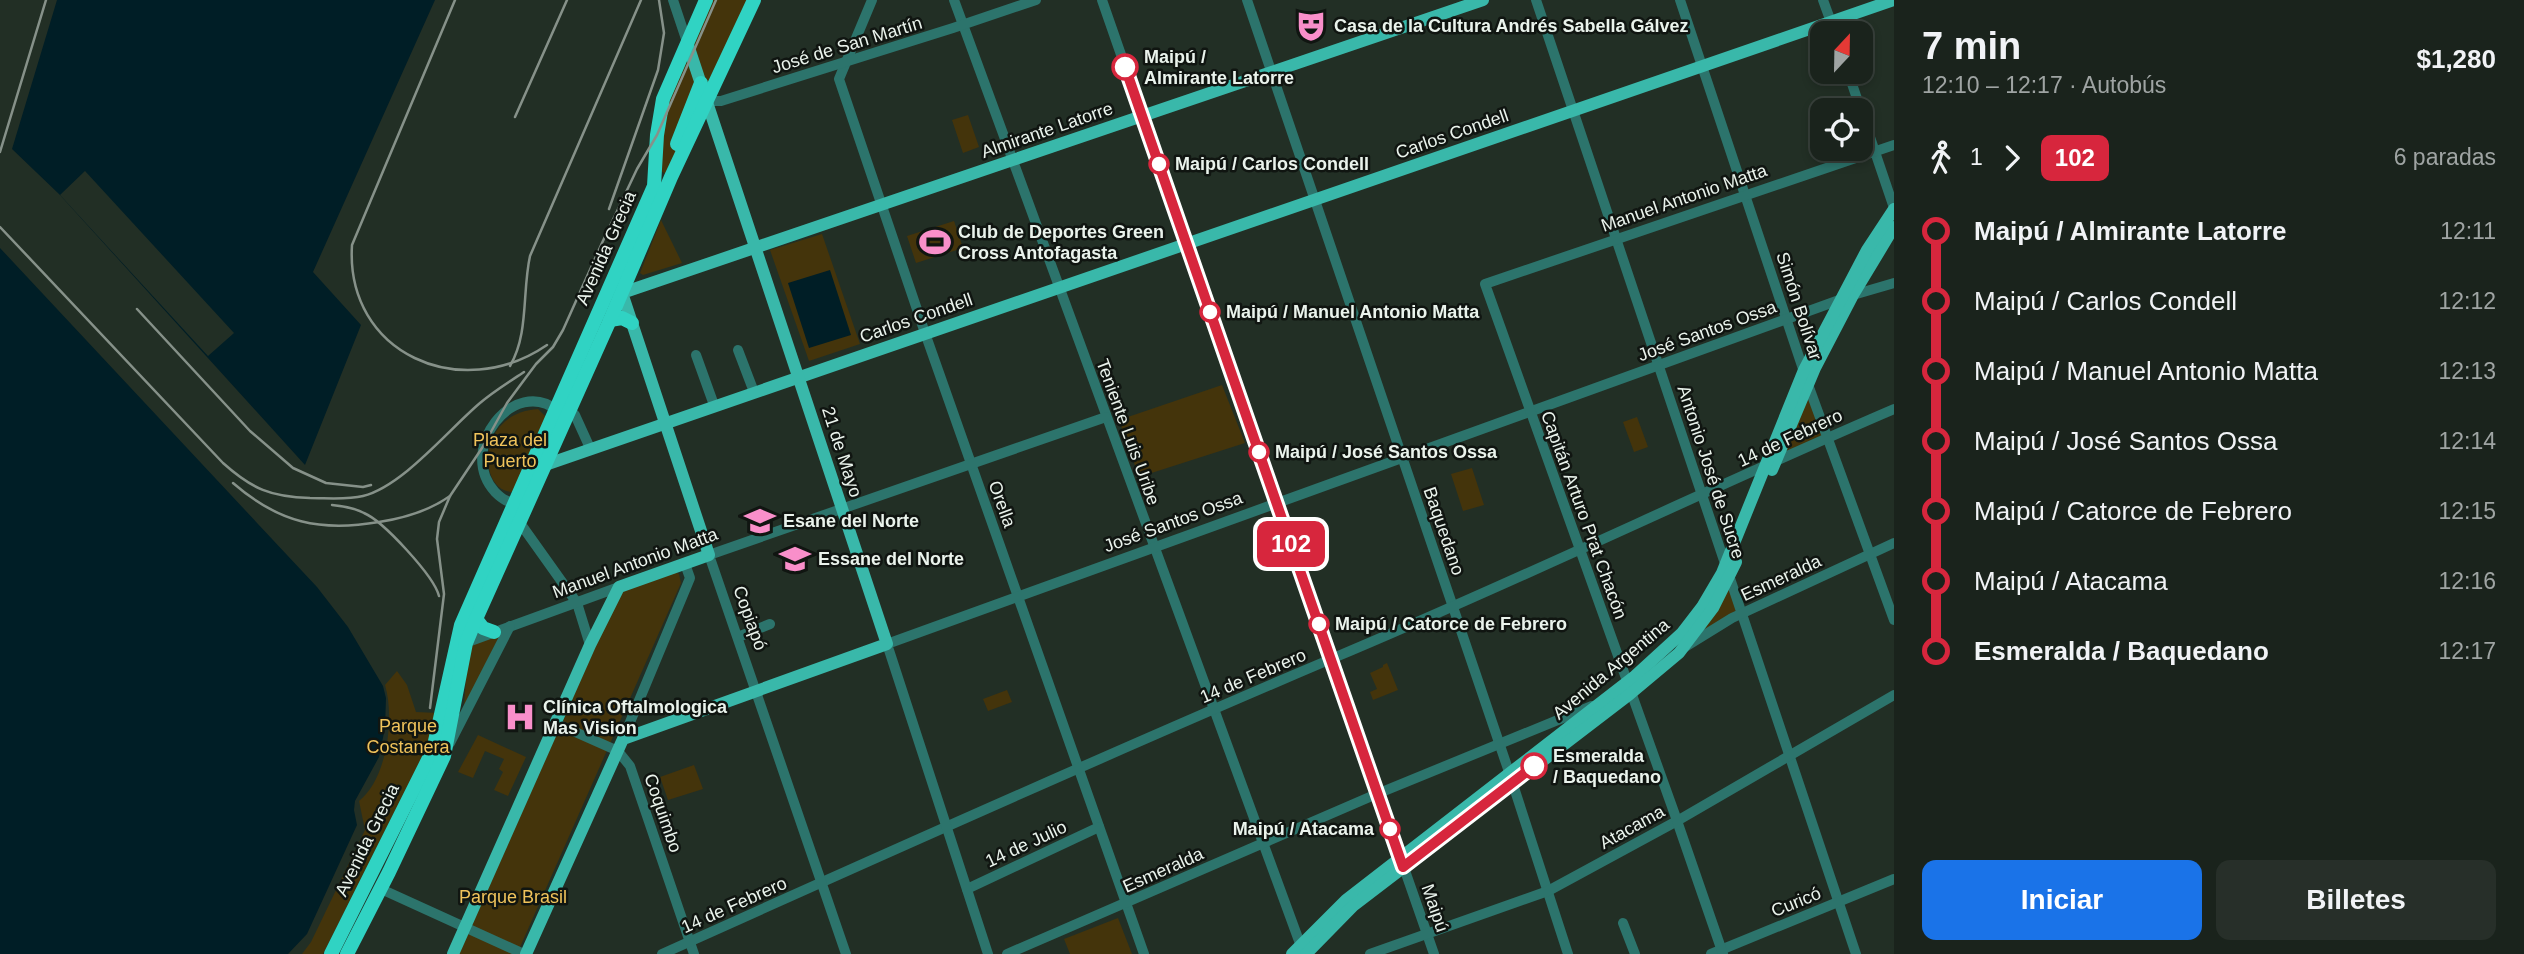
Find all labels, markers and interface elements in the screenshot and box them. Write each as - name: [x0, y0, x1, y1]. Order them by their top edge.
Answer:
- theatre icon: Casa de la Cultura Andrés Sabella Gálvez: [1294, 9, 1328, 43]
- street label: José de San Martín: [769, 13, 925, 77]
- place label: Casa de la Cultura Andrés Sabella Gálvez: [1334, 16, 1688, 36]
- north arrow: [1810, 21, 1872, 84]
- map controls: [1810, 21, 1873, 161]
- text: 7 min: [1922, 25, 2021, 67]
- text: $1,280: [2416, 44, 2496, 74]
- place label: Maipú / Almirante Latorre: [1144, 47, 1294, 88]
- marker: Maipú / Almirante Latorre: [1112, 54, 1138, 80]
- text: 12:10 – 12:17 · Autobús: [1922, 72, 2166, 98]
- street label: Almirante Latorre: [978, 98, 1116, 162]
- button: locate: [1810, 98, 1873, 161]
- street label: Carlos Condell: [1393, 105, 1511, 163]
- icon: walk: [1922, 139, 1960, 177]
- icon: forward: [1993, 139, 2031, 177]
- text: 1: [1970, 144, 1983, 170]
- text: 102: [2055, 144, 2095, 171]
- text: 6 paradas: [2394, 144, 2496, 170]
- marker: Maipú / Carlos Condell: [1149, 154, 1169, 174]
- place label: Maipú / Carlos Condell: [1175, 154, 1369, 174]
- street label: Manuel Antonio Matta: [1598, 160, 1770, 236]
- street label: Avenida Grecia: [572, 187, 640, 308]
- text: Maipú / Almirante Latorre: [1974, 216, 2287, 246]
- text: 12:11: [2440, 218, 2496, 244]
- place label: Club de Deportes Green Cross Antofagasta: [958, 222, 1164, 263]
- sports icon: Club de Deportes Green Cross Antofagasta: [918, 225, 952, 259]
- street label: Simón Bolívar: [1772, 250, 1826, 362]
- text: Maipú / Carlos Condell: [1974, 286, 2237, 316]
- text: 12:12: [2438, 288, 2496, 314]
- street label: Carlos Condell: [857, 289, 975, 347]
- street label: José Santos Ossa: [1635, 296, 1780, 365]
- marker: Maipú / Manuel Antonio Matta: [1200, 302, 1220, 322]
- place label: Maipú / Manuel Antonio Matta: [1226, 302, 1480, 322]
- street label: Teniente Luis Uribe: [1092, 356, 1164, 508]
- text: Maipú / Manuel Antonio Matta: [1974, 356, 2318, 386]
- text: 12:13: [2438, 358, 2496, 384]
- street label: Antonio José de Sucre: [1674, 383, 1748, 561]
- street label: 21 de Mayo: [818, 404, 866, 500]
- street label: 14 de Febrero: [1735, 405, 1845, 471]
- street label: Capitán Arturo Prat Chacón: [1537, 408, 1631, 622]
- text: Maipú / José Santos Ossa: [1974, 426, 2277, 456]
- text: 12:14: [2438, 428, 2496, 454]
- park label: Plaza del Puerto: [473, 430, 547, 471]
- marker: Maipú / José Santos Ossa: [1249, 442, 1269, 462]
- place label: Maipú / José Santos Ossa: [1275, 442, 1498, 462]
- street label: Orella: [984, 478, 1020, 531]
- street label: Baquedano: [1420, 484, 1468, 578]
- street label: José Santos Ossa: [1101, 487, 1246, 556]
- text: Maipú / Catorce de Febrero: [1974, 496, 2292, 526]
- text: 12:15: [2438, 498, 2496, 524]
- school or university icon: Esane del Norte: [743, 504, 777, 538]
- place label: Esane del Norte: [783, 511, 919, 531]
- line badge: 102: [1251, 521, 1331, 567]
- street label: Manuel Antonio Matta: [550, 523, 721, 602]
- text: 102: [1271, 530, 1311, 557]
- school or university icon: Essane del Norte: [778, 542, 812, 576]
- place label: Essane del Norte: [818, 549, 964, 569]
- street label: Esmeralda: [1738, 550, 1825, 605]
- text: Maipú / Atacama: [1974, 566, 2168, 596]
- text: 12:16: [2438, 568, 2496, 594]
- street label: Copiapó: [729, 583, 771, 653]
- marker: Maipú / Catorce de Febrero: [1309, 614, 1329, 634]
- place label: Maipú / Catorce de Febrero: [1335, 614, 1567, 634]
- street label: Avenida Argentina: [1549, 614, 1674, 724]
- text: Esmeralda / Baquedano: [1974, 636, 2269, 666]
- text: 12:17: [2438, 638, 2496, 664]
- street label: 14 de Febrero: [1197, 645, 1309, 707]
- place label: Clínica Oftalmologica Mas Vision: [543, 697, 728, 738]
- hospital icon: Clínica Oftalmologica Mas Vision: [503, 700, 537, 734]
- park label: Parque Costanera: [366, 716, 451, 757]
- place label: Esmeralda / Baquedano: [1553, 746, 1661, 787]
- marker: Esmeralda / Baquedano: [1521, 753, 1547, 779]
- street label: Coquimbo: [640, 771, 686, 855]
- street label: Avenida Grecia: [331, 780, 403, 900]
- street label: Atacama: [1596, 801, 1669, 853]
- street label: 14 de Julio: [982, 817, 1070, 871]
- place label: Maipú / Atacama: [1233, 819, 1375, 839]
- marker: Maipú / Atacama: [1380, 819, 1400, 839]
- street label: Esmeralda: [1120, 843, 1207, 897]
- button: Iniciar: [1922, 860, 2202, 940]
- button: Billetes: [2216, 860, 2496, 940]
- street label: 14 de Febrero: [678, 873, 790, 937]
- street label: Maipú: [1418, 882, 1452, 934]
- street label: Curicó: [1768, 883, 1824, 921]
- park label: Parque Brasil: [459, 887, 567, 907]

